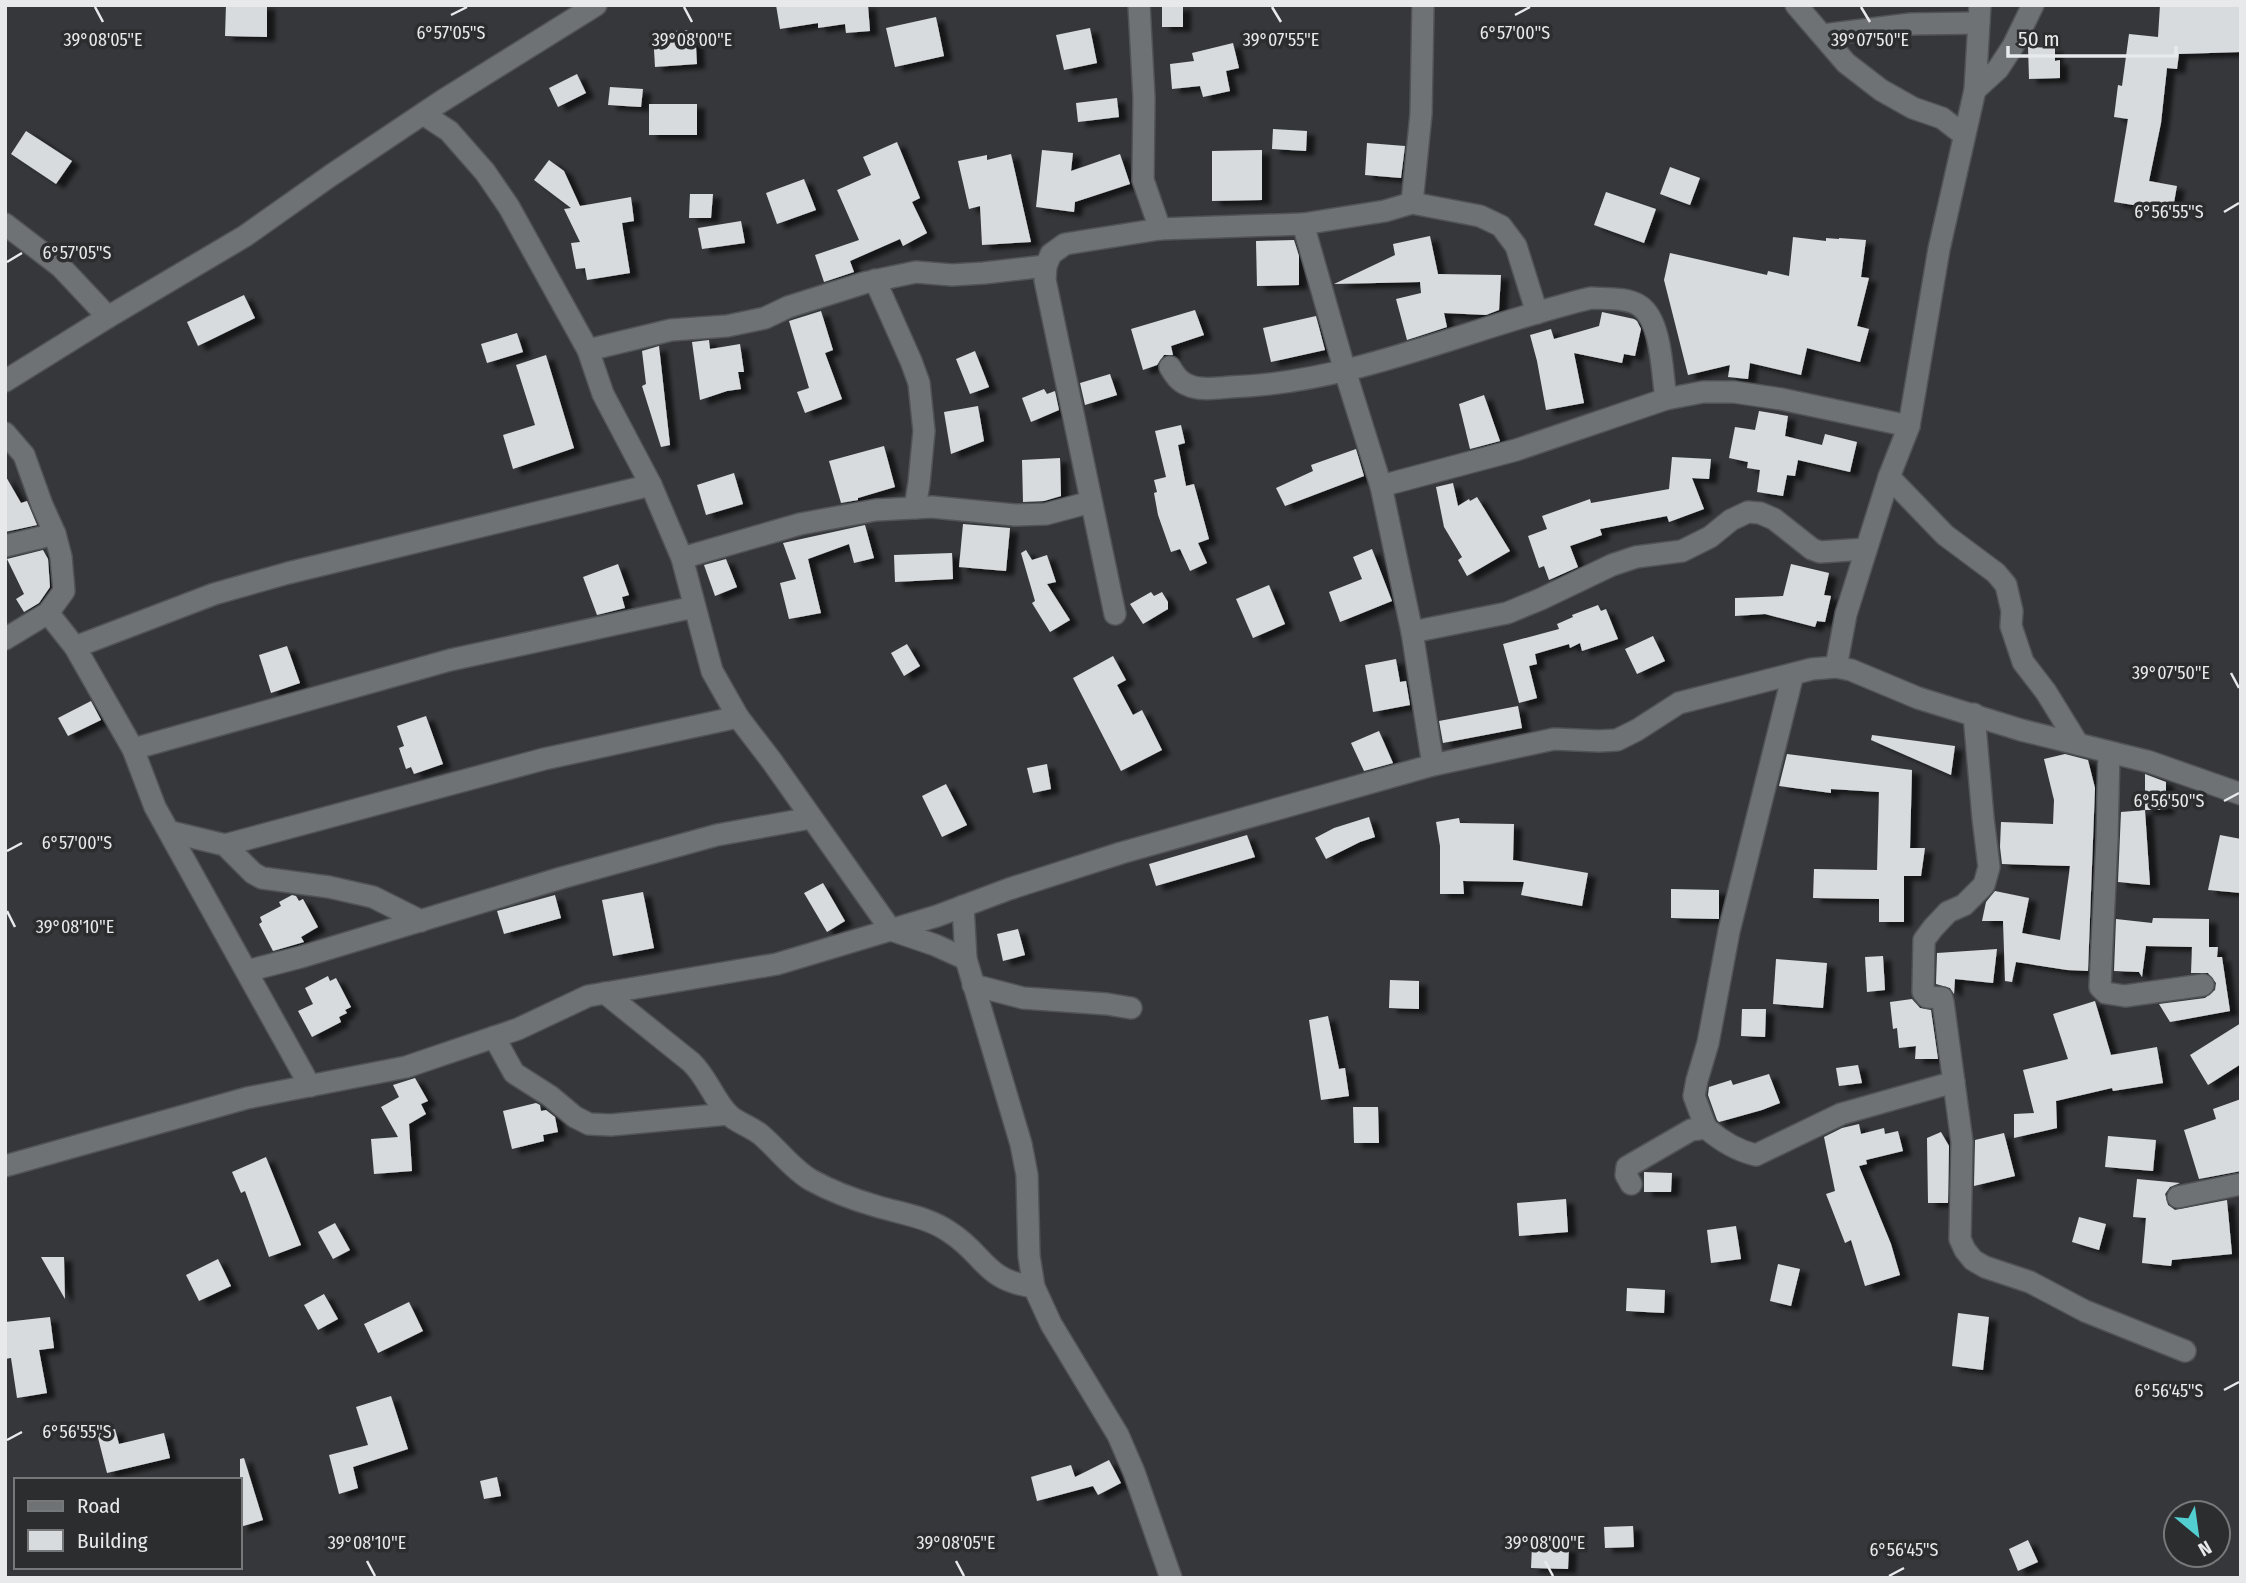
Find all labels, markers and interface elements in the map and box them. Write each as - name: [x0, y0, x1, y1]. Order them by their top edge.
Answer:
- scale bar: [2008, 14, 2176, 58]
- text: 6°57'05"S: [417, 22, 485, 44]
- text: 6°57'00"S: [1480, 22, 1550, 44]
- text: 50 m: [2018, 26, 2060, 52]
- text: 39°08'05"E: [63, 29, 143, 51]
- text: 39°08'00"E: [652, 29, 732, 51]
- text: 39°07'55"E: [1243, 29, 1319, 51]
- text: 39°07'50"E: [1831, 29, 1909, 51]
- text: 6°56'55"S: [2134, 201, 2204, 223]
- text: 6°57'05"S: [43, 242, 111, 264]
- text: 39°07'50"E: [2132, 662, 2210, 684]
- text: 6°56'50"S: [2134, 790, 2204, 812]
- text: 6°57'00"S: [42, 832, 112, 854]
- text: 39°08'10"E: [36, 916, 114, 938]
- text: 6°56'45"S: [2135, 1380, 2204, 1402]
- text: 6°56'55"S: [42, 1421, 112, 1443]
- legend: [14, 1478, 242, 1569]
- text: Road: [77, 1493, 121, 1519]
- north arrow: [2162, 1499, 2232, 1569]
- text: Building: [77, 1528, 148, 1554]
- text: 39°08'10"E: [328, 1532, 406, 1554]
- text: 39°08'05"E: [916, 1532, 996, 1554]
- text: 39°08'00"E: [1505, 1532, 1585, 1554]
- text: N: [2194, 1536, 2216, 1561]
- text: 6°56'45"S: [1870, 1539, 1939, 1561]

